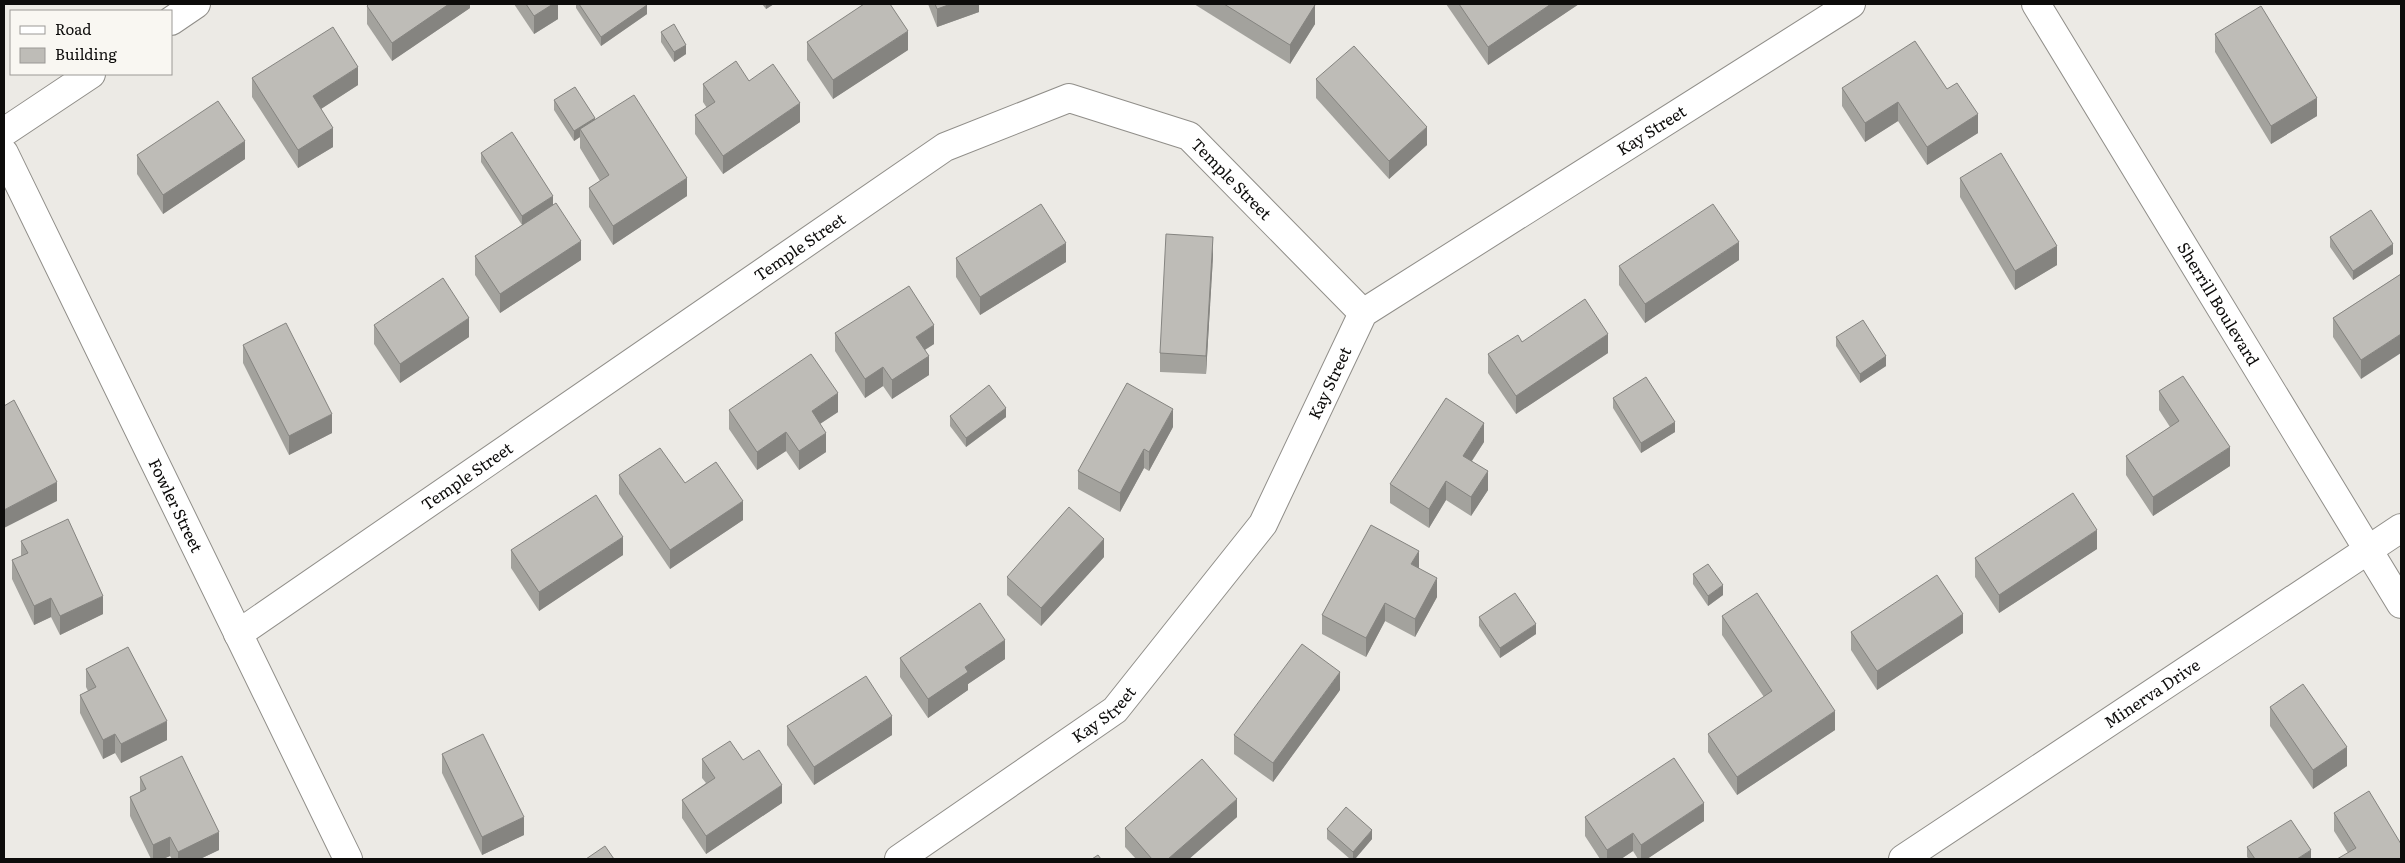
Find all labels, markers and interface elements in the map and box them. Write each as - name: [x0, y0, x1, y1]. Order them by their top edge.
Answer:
- legend: [10, 10, 172, 75]
- text: Road: [55, 17, 91, 40]
- text: Building: [55, 42, 117, 65]
- street label: Kay Street: [1612, 98, 1691, 160]
- street label: Temple Street: [1186, 132, 1278, 225]
- street label: Temple Street: [748, 206, 850, 286]
- street label: Sherrill Boulevard: [2172, 237, 2266, 370]
- street label: Kay Street: [1301, 342, 1357, 423]
- street label: Temple Street: [416, 435, 517, 516]
- street label: Fowler Street: [144, 454, 210, 556]
- street label: Minerva Drive: [2099, 652, 2204, 733]
- street label: Kay Street: [1066, 680, 1141, 748]

